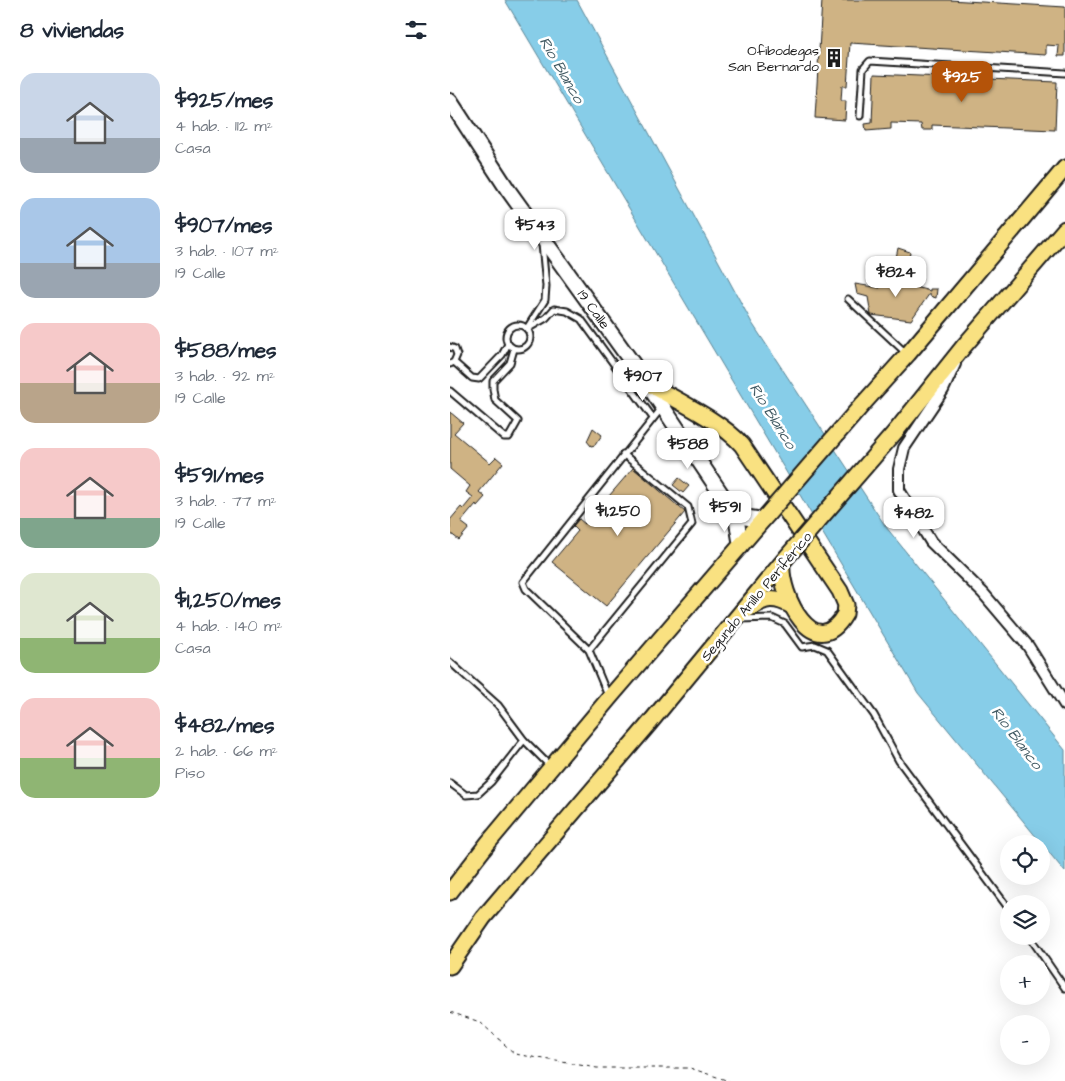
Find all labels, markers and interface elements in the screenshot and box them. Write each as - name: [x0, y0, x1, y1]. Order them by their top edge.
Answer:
- text: 8 viviendas: [20, 16, 124, 45]
- icon: filters: [402, 16, 430, 44]
- water label: Río Blanco: [534, 33, 590, 109]
- place label: Ofibodegas San Bernardo: [728, 41, 819, 77]
- building icon: Ofibodegas San Bernardo: [823, 47, 845, 69]
- pin: $925: [932, 61, 992, 103]
- text: $925: [943, 66, 981, 88]
- text: $925/mes: [175, 86, 273, 115]
- icon: home: [60, 93, 120, 153]
- text: 4 hab. · 112 m²: [175, 115, 273, 137]
- text: Casa: [175, 137, 211, 159]
- pin: $543: [505, 208, 565, 251]
- text: $907/mes: [175, 211, 273, 240]
- text: $543: [515, 214, 555, 236]
- icon: home: [60, 218, 120, 278]
- text: 3 hab. · 107 m²: [175, 240, 279, 262]
- pin: $824: [866, 256, 926, 298]
- text: $824: [876, 261, 916, 283]
- text: 19 Calle: [175, 262, 226, 284]
- street label: 19 Calle: [572, 286, 615, 334]
- text: $588/mes: [175, 336, 277, 365]
- icon: home: [60, 343, 120, 403]
- pin: $907: [613, 360, 673, 402]
- text: 3 hab. · 92 m²: [175, 365, 275, 387]
- text: $907: [624, 365, 662, 387]
- water label: Río Blanco: [744, 380, 802, 454]
- text: 19 Calle: [175, 387, 226, 409]
- pin: $588: [658, 428, 718, 470]
- text: $588: [668, 433, 708, 455]
- text: $591/mes: [175, 461, 264, 490]
- icon: home: [60, 468, 120, 528]
- text: 3 hab. · 77 m²: [175, 490, 276, 512]
- pin: $591: [695, 490, 755, 533]
- pin: $1,250: [577, 494, 659, 537]
- text: $591: [709, 496, 741, 518]
- pin: $482: [884, 496, 944, 539]
- text: $1,250: [596, 500, 640, 522]
- text: $482: [894, 502, 934, 524]
- text: 19 Calle: [175, 512, 226, 534]
- street label: Segundo Anillo Periférico: [697, 528, 817, 666]
- text: $1,250/mes: [175, 586, 281, 615]
- icon: home: [60, 593, 120, 653]
- text: 4 hab. · 140 m²: [175, 615, 283, 637]
- text: Casa: [175, 637, 211, 659]
- water label: Río Blanco: [986, 703, 1048, 775]
- text: $482/mes: [175, 711, 274, 740]
- icon: home: [60, 718, 120, 778]
- text: 2 hab. · 66 m²: [175, 740, 278, 762]
- text: Piso: [175, 762, 205, 784]
- map controls: [1000, 835, 1050, 1065]
- button: locate: [1000, 835, 1050, 885]
- button: layers: [1000, 895, 1050, 945]
- button: +: [1000, 955, 1050, 1005]
- button: −: [1000, 1015, 1050, 1065]

